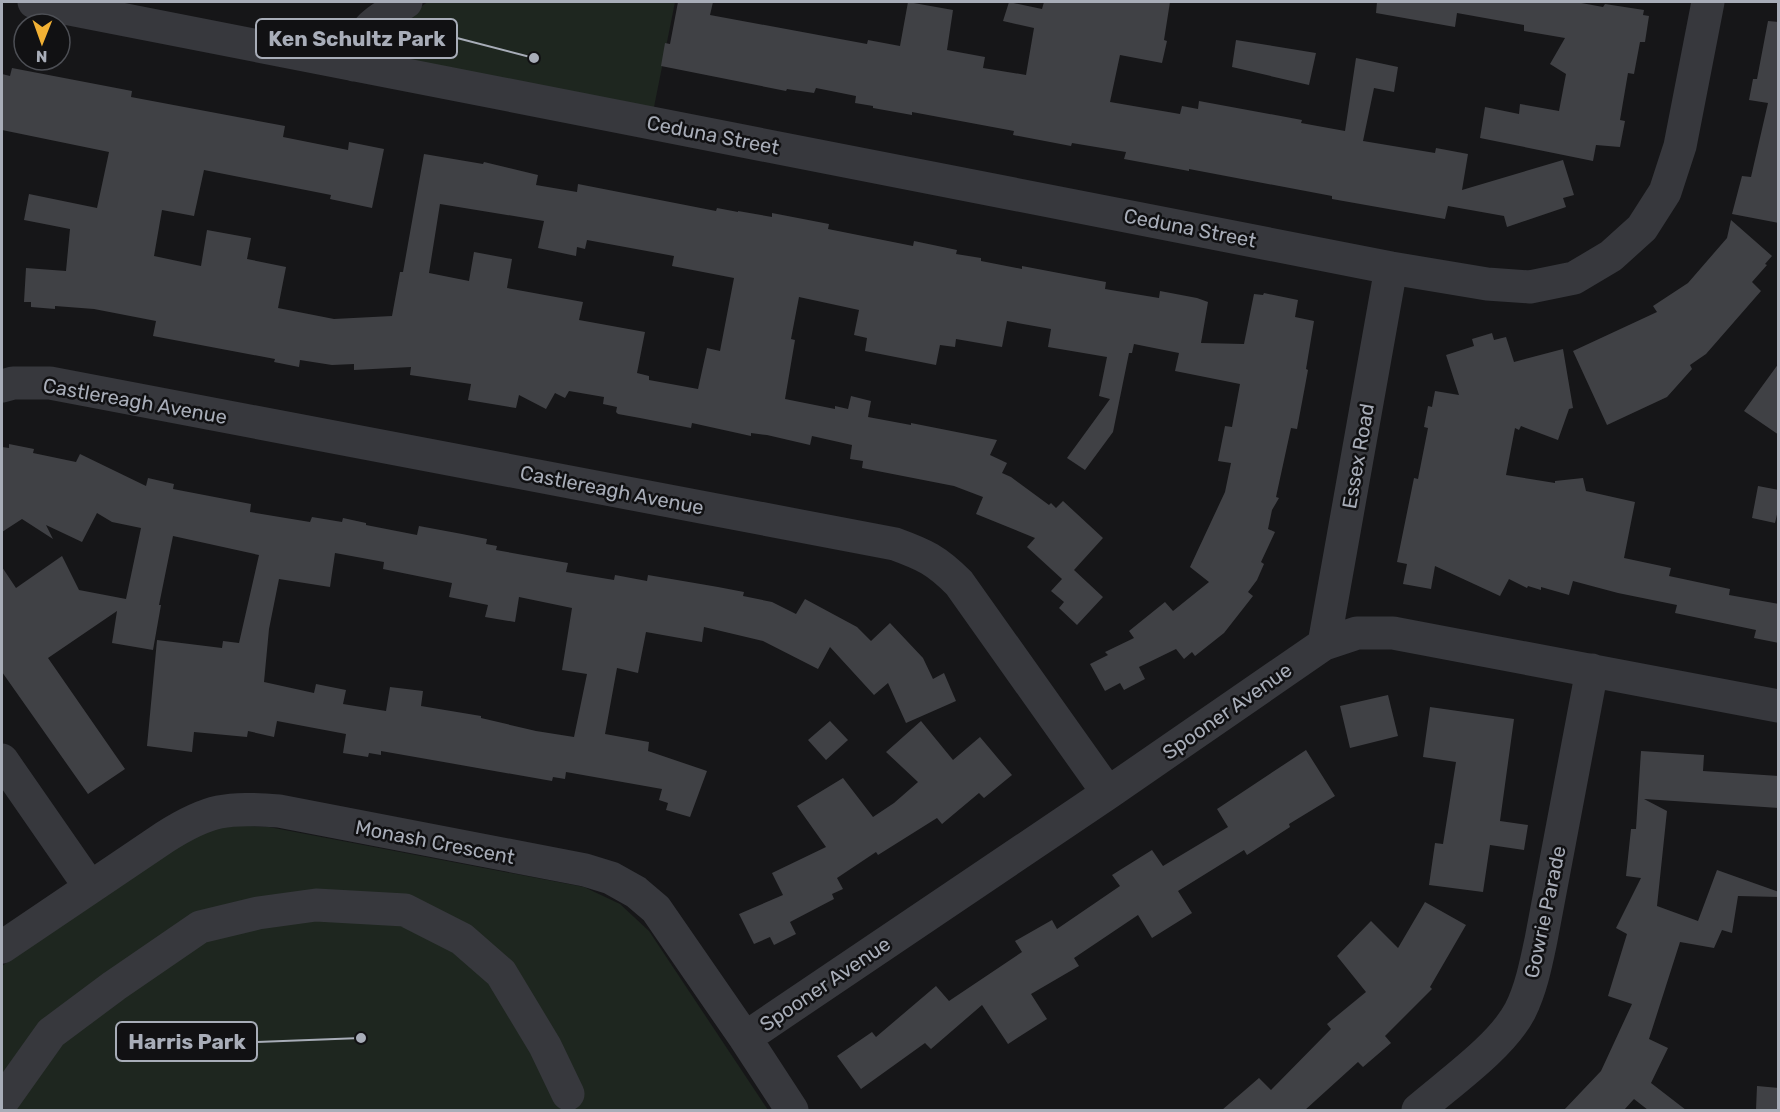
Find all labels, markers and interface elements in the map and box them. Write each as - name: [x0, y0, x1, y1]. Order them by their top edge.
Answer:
- north arrow: [12, 12, 72, 72]
- callout: Ken Schultz Park: [256, 19, 457, 58]
- text: Ken Schultz Park: [268, 26, 446, 51]
- text: N: [36, 47, 48, 66]
- street label: Ceduna Street: [645, 110, 781, 160]
- street label: Ceduna Street: [1122, 203, 1258, 253]
- street label: Castlereagh Avenue: [41, 373, 229, 429]
- street label: Essex Road: [1337, 401, 1379, 511]
- street label: Castlereagh Avenue: [518, 460, 706, 520]
- street label: Spooner Avenue: [1158, 658, 1296, 764]
- street label: Monash Crescent: [353, 815, 517, 869]
- street label: Gowrie Parade: [1519, 844, 1571, 980]
- street label: Spooner Avenue: [755, 931, 895, 1037]
- callout: Harris Park: [116, 1022, 257, 1061]
- text: Harris Park: [128, 1029, 246, 1054]

